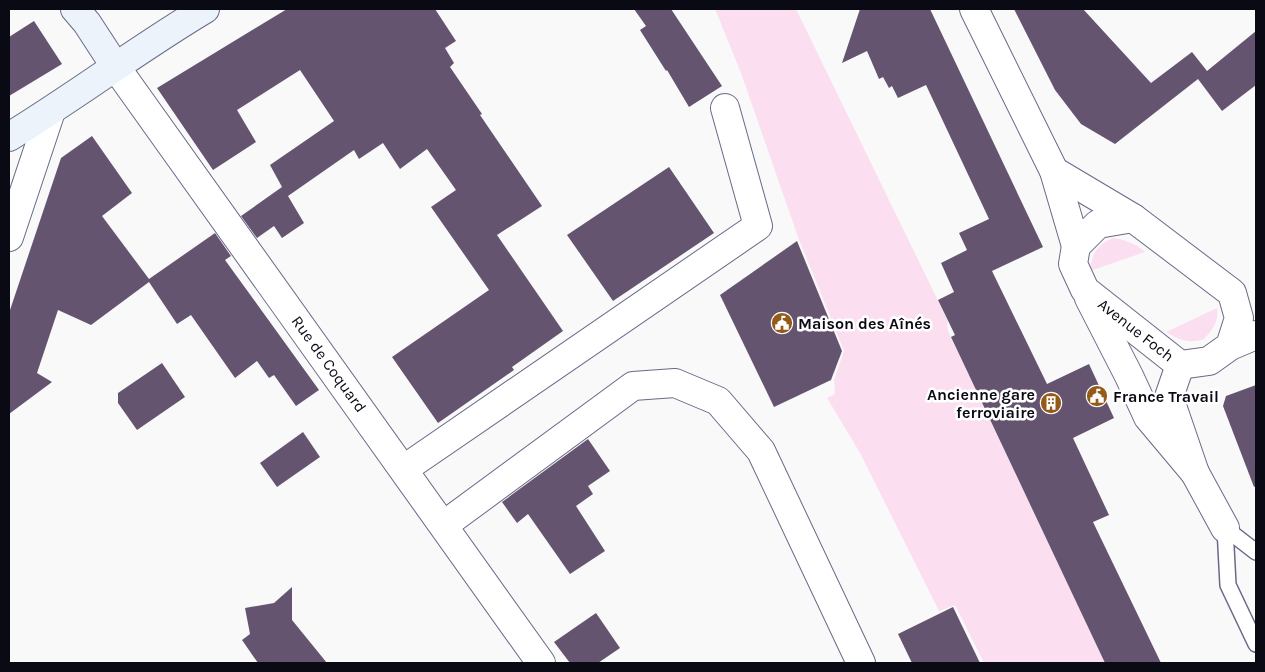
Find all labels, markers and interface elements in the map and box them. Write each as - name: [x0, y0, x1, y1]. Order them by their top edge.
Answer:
- street label: Avenue Foch: [1094, 294, 1178, 366]
- public building icon: Maison des Aînés: [770, 311, 794, 335]
- street label: Rue de Coquard: [288, 312, 370, 416]
- place label: Maison des Aînés: [798, 314, 931, 333]
- public building icon: France Travail: [1085, 384, 1109, 408]
- place label: Ancienne gare ferroviaire: [927, 385, 1035, 422]
- place label: France Travail: [1113, 387, 1219, 406]
- building icon: Ancienne gare ferroviaire: [1039, 391, 1063, 415]

